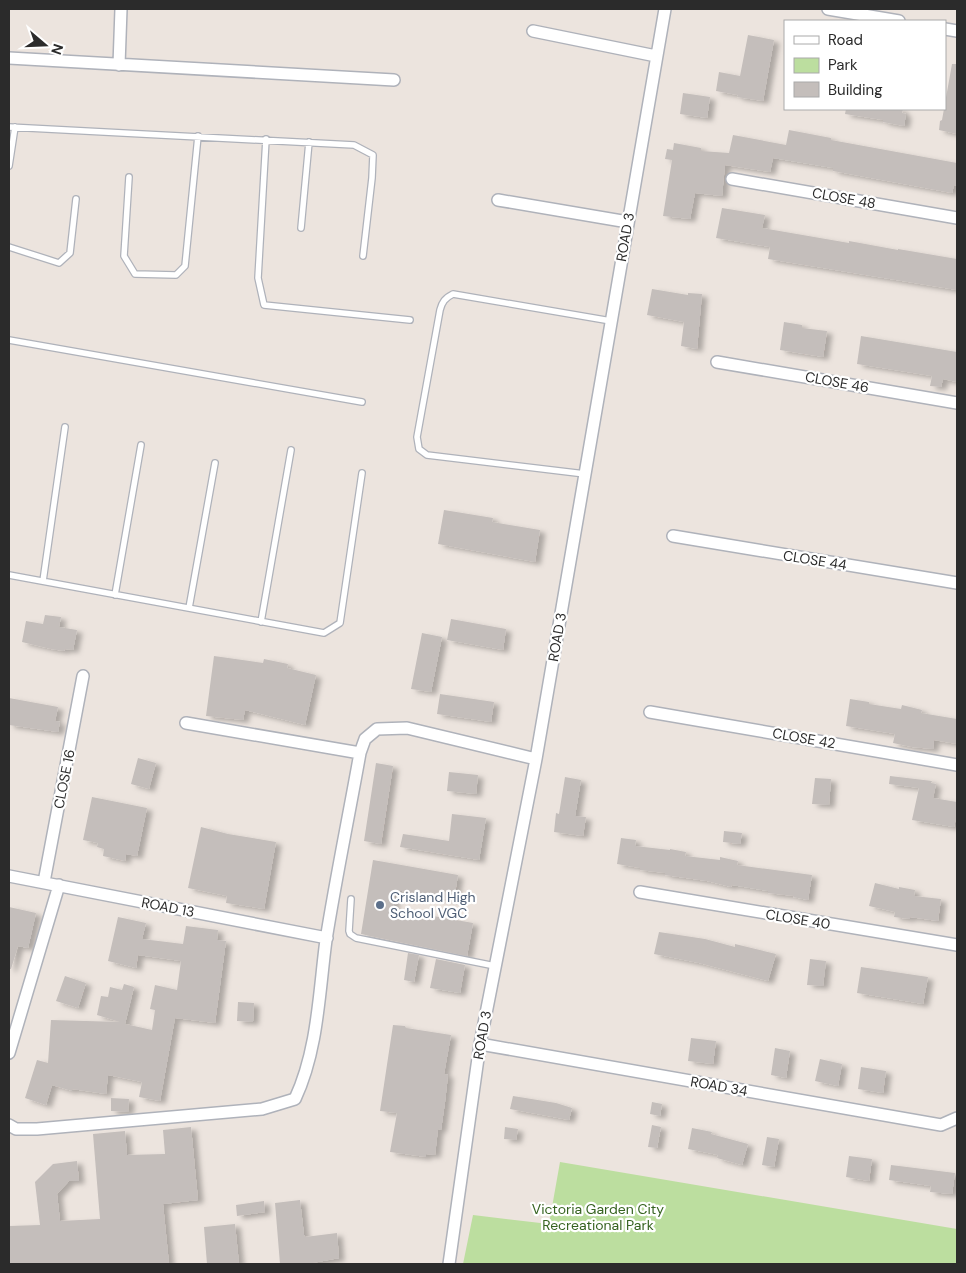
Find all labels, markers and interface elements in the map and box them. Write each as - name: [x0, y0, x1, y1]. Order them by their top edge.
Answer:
- north arrow: [20, 20, 70, 70]
- legend: [784, 20, 946, 110]
- text: Road: [828, 30, 863, 50]
- text: N: [47, 41, 67, 57]
- text: Park: [828, 55, 858, 75]
- text: Building: [828, 80, 883, 100]
- street label: CLOSE 48: [811, 184, 877, 212]
- street label: ROAD 3: [612, 211, 638, 263]
- street label: CLOSE 46: [804, 368, 870, 396]
- street label: CLOSE 44: [782, 546, 849, 574]
- street label: ROAD 3: [544, 611, 570, 663]
- street label: CLOSE 42: [771, 724, 837, 752]
- street label: CLOSE 16: [49, 748, 79, 810]
- place label: Crisland High School VGC: [390, 888, 476, 922]
- street label: ROAD 13: [140, 893, 196, 921]
- marker: Crisland High School VGC: [374, 899, 386, 911]
- street label: CLOSE 40: [764, 905, 832, 933]
- street label: ROAD 3: [469, 1009, 495, 1061]
- street label: ROAD 34: [689, 1072, 750, 1100]
- park label: Victoria Garden City Recreational Park: [532, 1200, 664, 1234]

